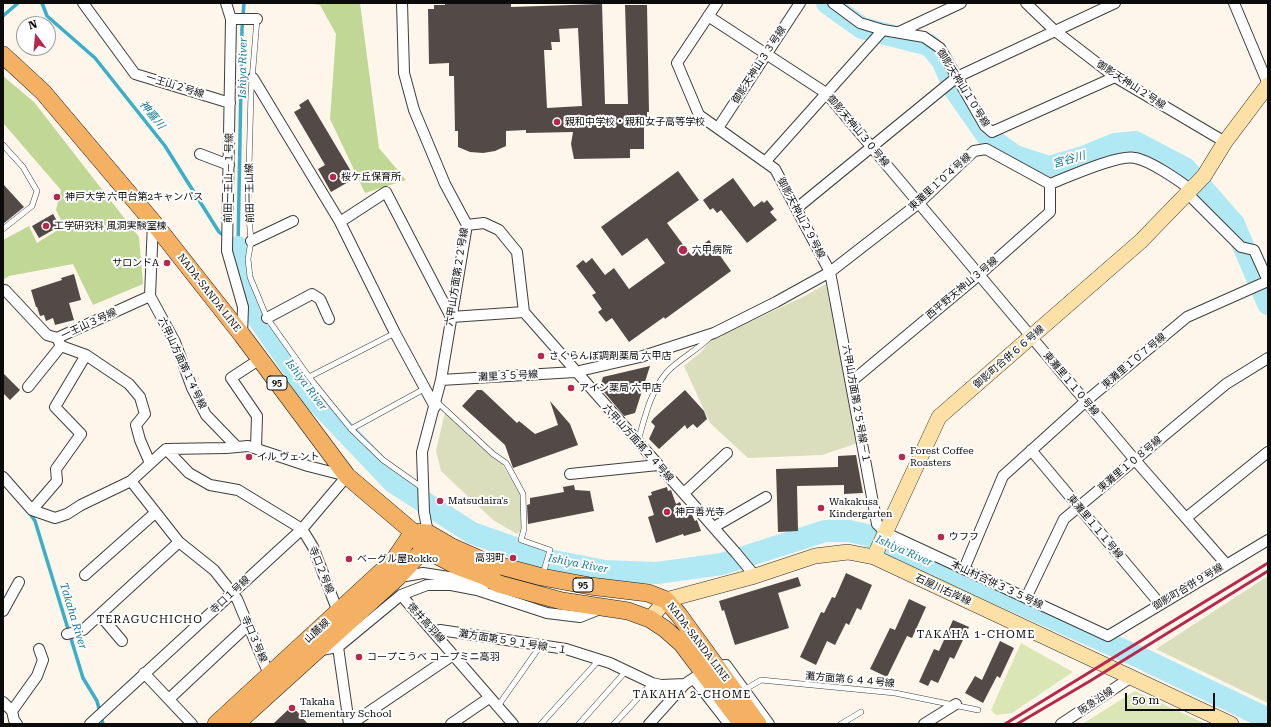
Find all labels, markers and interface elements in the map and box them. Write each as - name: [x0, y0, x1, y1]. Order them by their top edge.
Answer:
- north arrow: [16, 16, 56, 56]
- text: N: [27, 18, 39, 32]
- street label: 御影天神山３３号線: [729, 24, 789, 106]
- water label: Ishiya River: [236, 37, 250, 99]
- street label: 御影天神山１０号線: [934, 47, 992, 129]
- street label: 御影天神山２号線: [1094, 58, 1168, 112]
- street label: 一王山２号線: [145, 71, 205, 101]
- street label: 御影天神山３０号線: [824, 93, 892, 169]
- water label: 神嘉川: [136, 98, 168, 132]
- place label: 親和中学校・親和女子高等学校: [565, 116, 705, 128]
- marker: 親和中学校・親和女子高等学校: [552, 117, 562, 127]
- street label: 前田一王山－１号線: [222, 133, 236, 223]
- water label: 宮谷川: [1051, 149, 1087, 171]
- street label: 東灘里１０４号線: [906, 151, 974, 213]
- street label: 前田一王山線: [243, 163, 257, 223]
- place label: 桜ケ丘保育所: [341, 171, 401, 183]
- marker: 桜ケ丘保育所: [328, 172, 338, 182]
- street label: 御影天神山２９号線: [775, 175, 827, 261]
- place label: 神戸大学 六甲台第2キャンパス: [65, 191, 203, 203]
- marker: 神戸大学 六甲台第2キャンパス: [52, 192, 62, 202]
- place label: 工学研究科 風洞実験室棟: [54, 220, 167, 232]
- marker: 工学研究科 風洞実験室棟: [41, 221, 51, 231]
- street label: 六甲山方面第２２号線: [443, 227, 471, 327]
- marker: 六甲病院: [677, 244, 689, 256]
- place label: 六甲病院: [692, 244, 732, 256]
- street label: NADA-SANDA LINE: [175, 252, 243, 334]
- street label: 西平野天神山３号線: [924, 254, 1000, 322]
- place label: サロンドA: [112, 257, 159, 269]
- marker: サロンドA: [162, 258, 172, 268]
- street label: 一王山３号線: [59, 306, 119, 342]
- street label: 六甲山方面第１４号線: [155, 315, 209, 411]
- street label: 御影町合併６６号線: [971, 323, 1047, 391]
- street label: 東灘里１０７号線: [1100, 331, 1168, 391]
- street label: 六甲山方面第２５号線－１: [840, 344, 872, 464]
- place label: さくらんぼ調剤薬局 六甲店: [549, 350, 672, 362]
- street label: 東灘里１１０号線: [1041, 350, 1101, 418]
- marker: さくらんぼ調剤薬局 六甲店: [536, 351, 546, 361]
- water label: Ishiya River: [282, 357, 330, 413]
- street label: 灘里３５号線: [478, 368, 538, 384]
- road number: 95: [267, 376, 287, 390]
- place label: アイン薬局 六甲店: [579, 382, 662, 394]
- marker: アイン薬局 六甲店: [566, 383, 576, 393]
- street label: 六甲山方面第２４号線: [600, 402, 676, 484]
- street label: 東灘里１０８号線: [1096, 434, 1164, 494]
- place label: Forest Coffee Roasters: [910, 445, 974, 468]
- place label: イル ヴェント: [257, 451, 320, 463]
- marker: イル ヴェント: [244, 452, 254, 462]
- marker: Forest Coffee Roasters: [897, 452, 907, 462]
- street label: 東灘里１１１号線: [1065, 493, 1125, 561]
- place label: Matsudaira's: [448, 495, 508, 507]
- marker: Matsudaira's: [435, 496, 445, 506]
- place label: Wakakusa Kindergarten: [829, 496, 893, 520]
- marker: Wakakusa Kindergarten: [816, 503, 826, 513]
- place label: 神戸善光寺: [675, 506, 725, 518]
- marker: 神戸善光寺: [662, 507, 672, 517]
- place label: ウフフ: [949, 531, 979, 543]
- marker: ウフフ: [936, 532, 946, 542]
- water label: Ishiya River: [874, 533, 934, 569]
- street label: 寺口２号線: [306, 545, 336, 595]
- place label: 高羽町: [475, 552, 505, 564]
- water label: Ishiya River: [547, 552, 609, 576]
- place label: ベーグル屋Rokko: [357, 553, 438, 565]
- marker: 高羽町: [508, 553, 518, 563]
- marker: ベーグル屋Rokko: [344, 554, 354, 564]
- street label: 本山村合併３３５号線: [949, 558, 1045, 612]
- street label: 御影町合併９号線: [1151, 561, 1225, 613]
- street label: 石屋川右岸線: [913, 572, 973, 608]
- street label: 寺口１号線: [208, 574, 252, 616]
- road number: 95: [573, 578, 593, 592]
- water label: Takaha River: [57, 581, 89, 651]
- street label: 徳井高羽線: [405, 600, 447, 646]
- street label: NADA-SANDA LINE: [664, 600, 732, 684]
- district label: TERAGUCHICHO: [97, 613, 203, 627]
- street label: 寺口３号線: [239, 614, 269, 664]
- street label: 山麓線: [302, 616, 332, 646]
- street label: 灘方面第５９１号線－１: [458, 627, 568, 657]
- district label: TAKAHA 1-CHOME: [917, 628, 1035, 642]
- place label: コープこうべ コープミニ高羽: [367, 651, 500, 663]
- marker: コープこうべ コープミニ高羽: [354, 652, 364, 662]
- street label: 灘方面第６４４号線: [805, 670, 895, 690]
- street label: 阪急沿線: [1076, 685, 1116, 717]
- scale bar: [1127, 685, 1217, 711]
- district label: TAKAHA 2-CHOME: [633, 688, 751, 702]
- text: 50 m: [1132, 693, 1159, 707]
- place label: Takaha Elementary School: [300, 696, 392, 720]
- marker: Takaha Elementary School: [287, 703, 297, 713]

